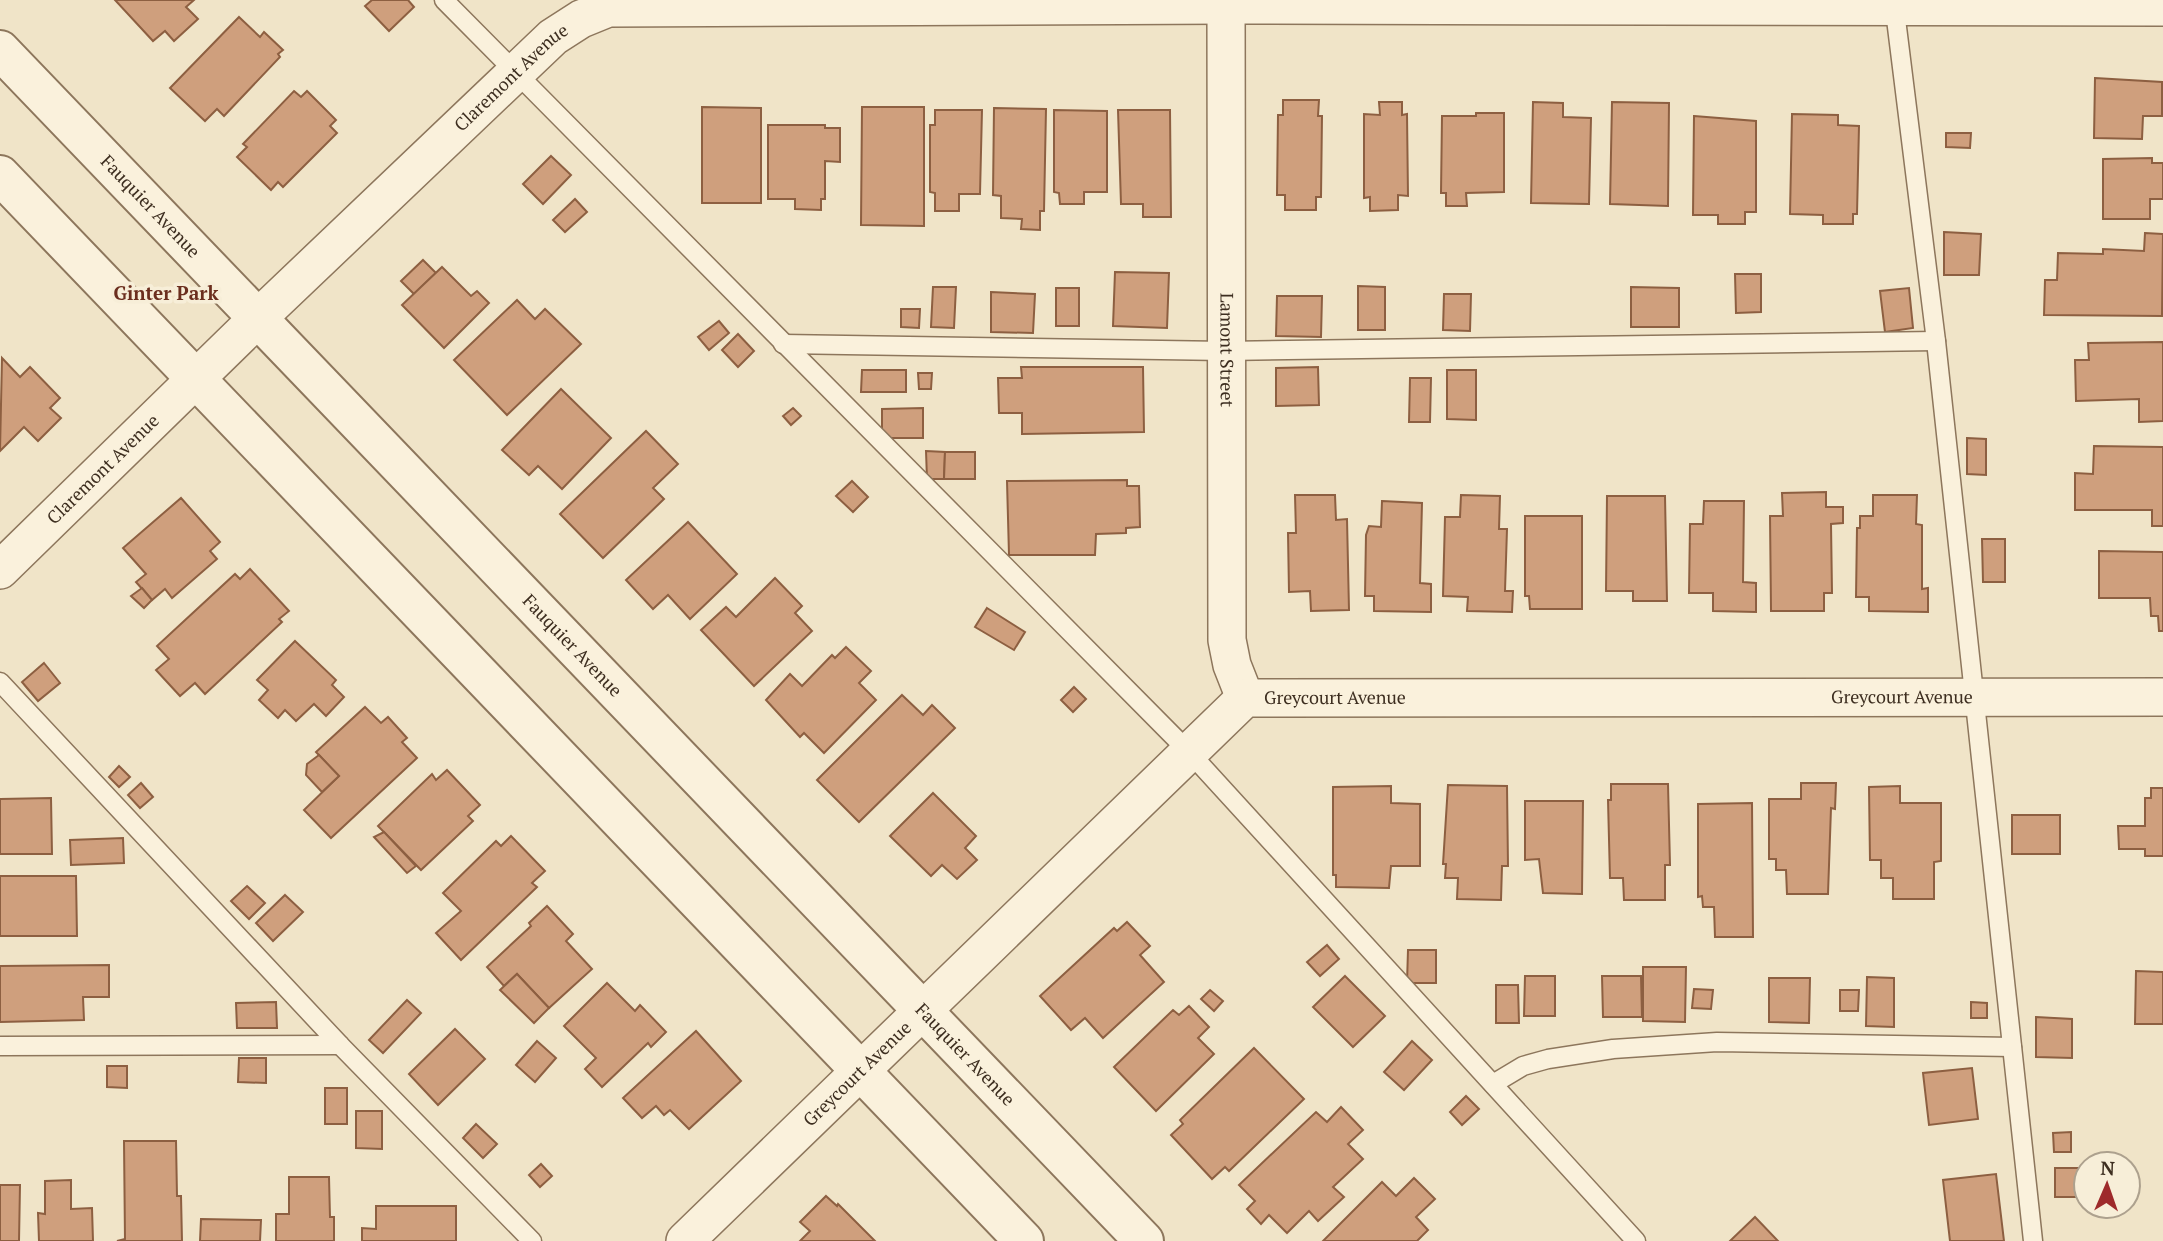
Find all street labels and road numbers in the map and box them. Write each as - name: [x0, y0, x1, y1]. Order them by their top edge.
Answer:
- street label: Claremont Avenue: [448, 17, 572, 136]
- street label: Fauquier Avenue: [96, 149, 206, 262]
- street label: Lamont Street: [1215, 293, 1240, 408]
- street label: Claremont Avenue: [41, 408, 164, 529]
- street label: Fauquier Avenue: [518, 588, 628, 702]
- street label: Greycourt Avenue: [1831, 684, 1973, 708]
- street label: Greycourt Avenue: [1264, 685, 1406, 709]
- street label: Fauquier Avenue: [911, 997, 1021, 1111]
- street label: Greycourt Avenue: [797, 1015, 916, 1131]

